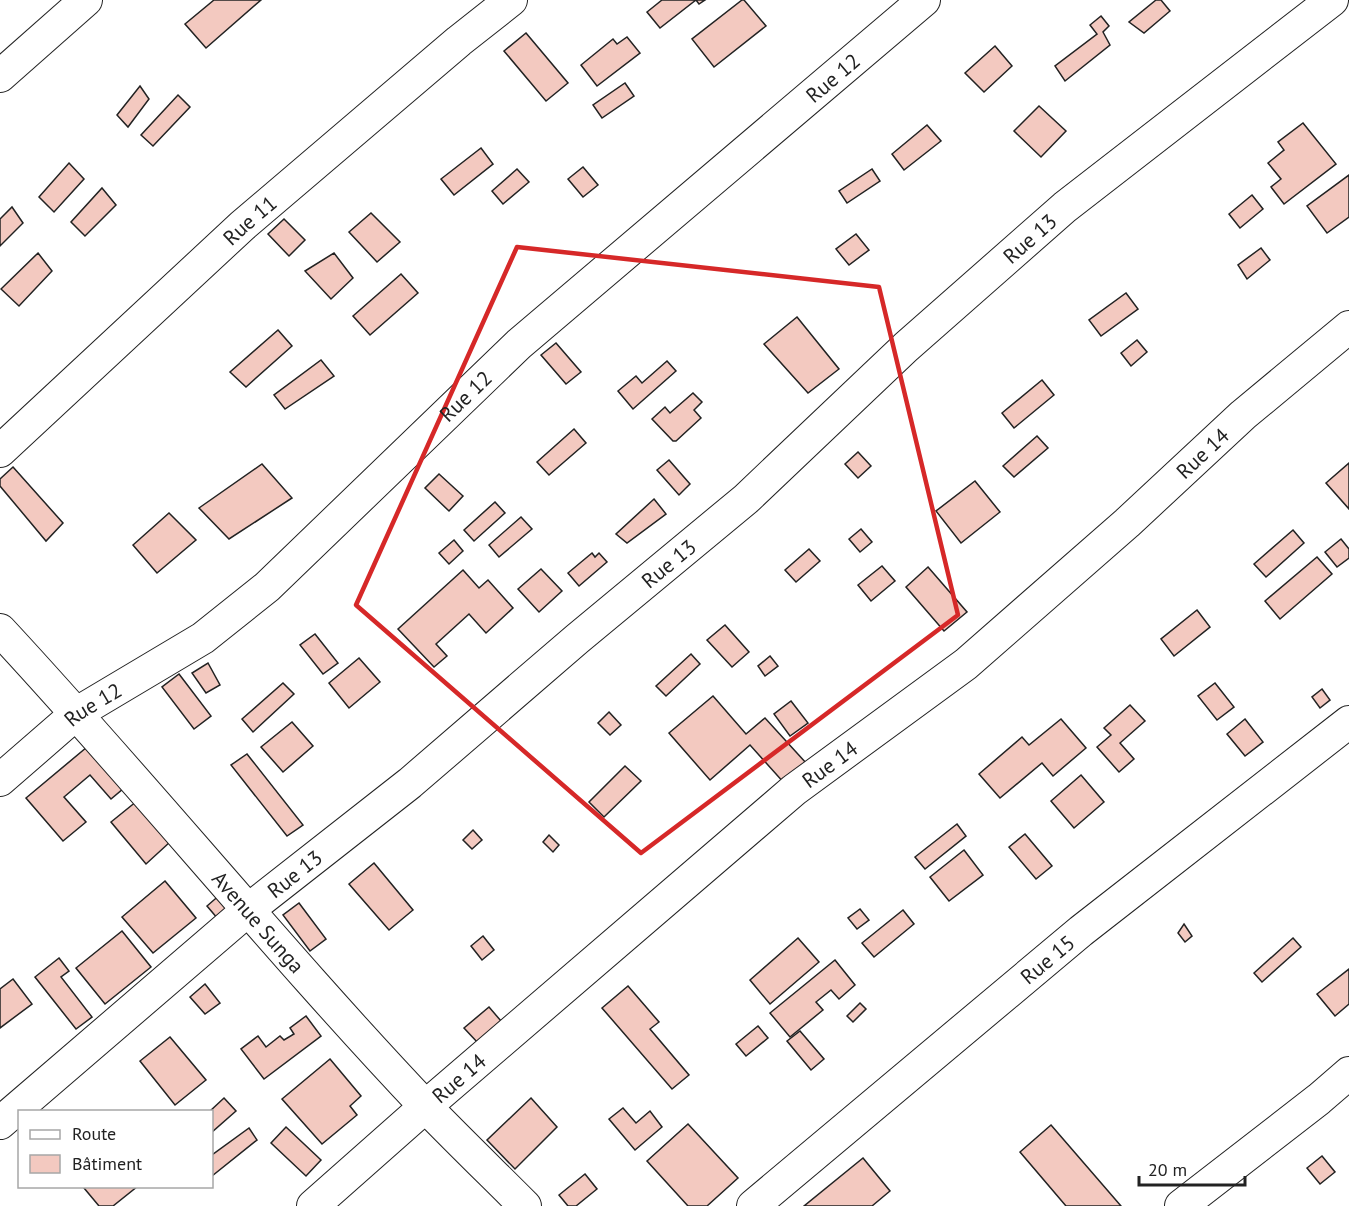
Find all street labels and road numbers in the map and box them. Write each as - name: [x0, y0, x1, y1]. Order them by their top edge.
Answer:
- street label: Rue 12: [800, 47, 865, 108]
- street label: Rue 11: [217, 189, 282, 251]
- street label: Rue 13: [997, 207, 1062, 269]
- street label: Rue 12: [433, 364, 497, 427]
- street label: Rue 14: [1170, 422, 1234, 484]
- street label: Rue 13: [636, 533, 701, 594]
- street label: Rue 12: [58, 676, 126, 732]
- street label: Rue 14: [796, 735, 863, 793]
- street label: Rue 13: [261, 844, 328, 904]
- street label: Avenue Sunga: [207, 865, 311, 979]
- street label: Rue 15: [1015, 929, 1080, 990]
- street label: Rue 14: [426, 1047, 491, 1109]

